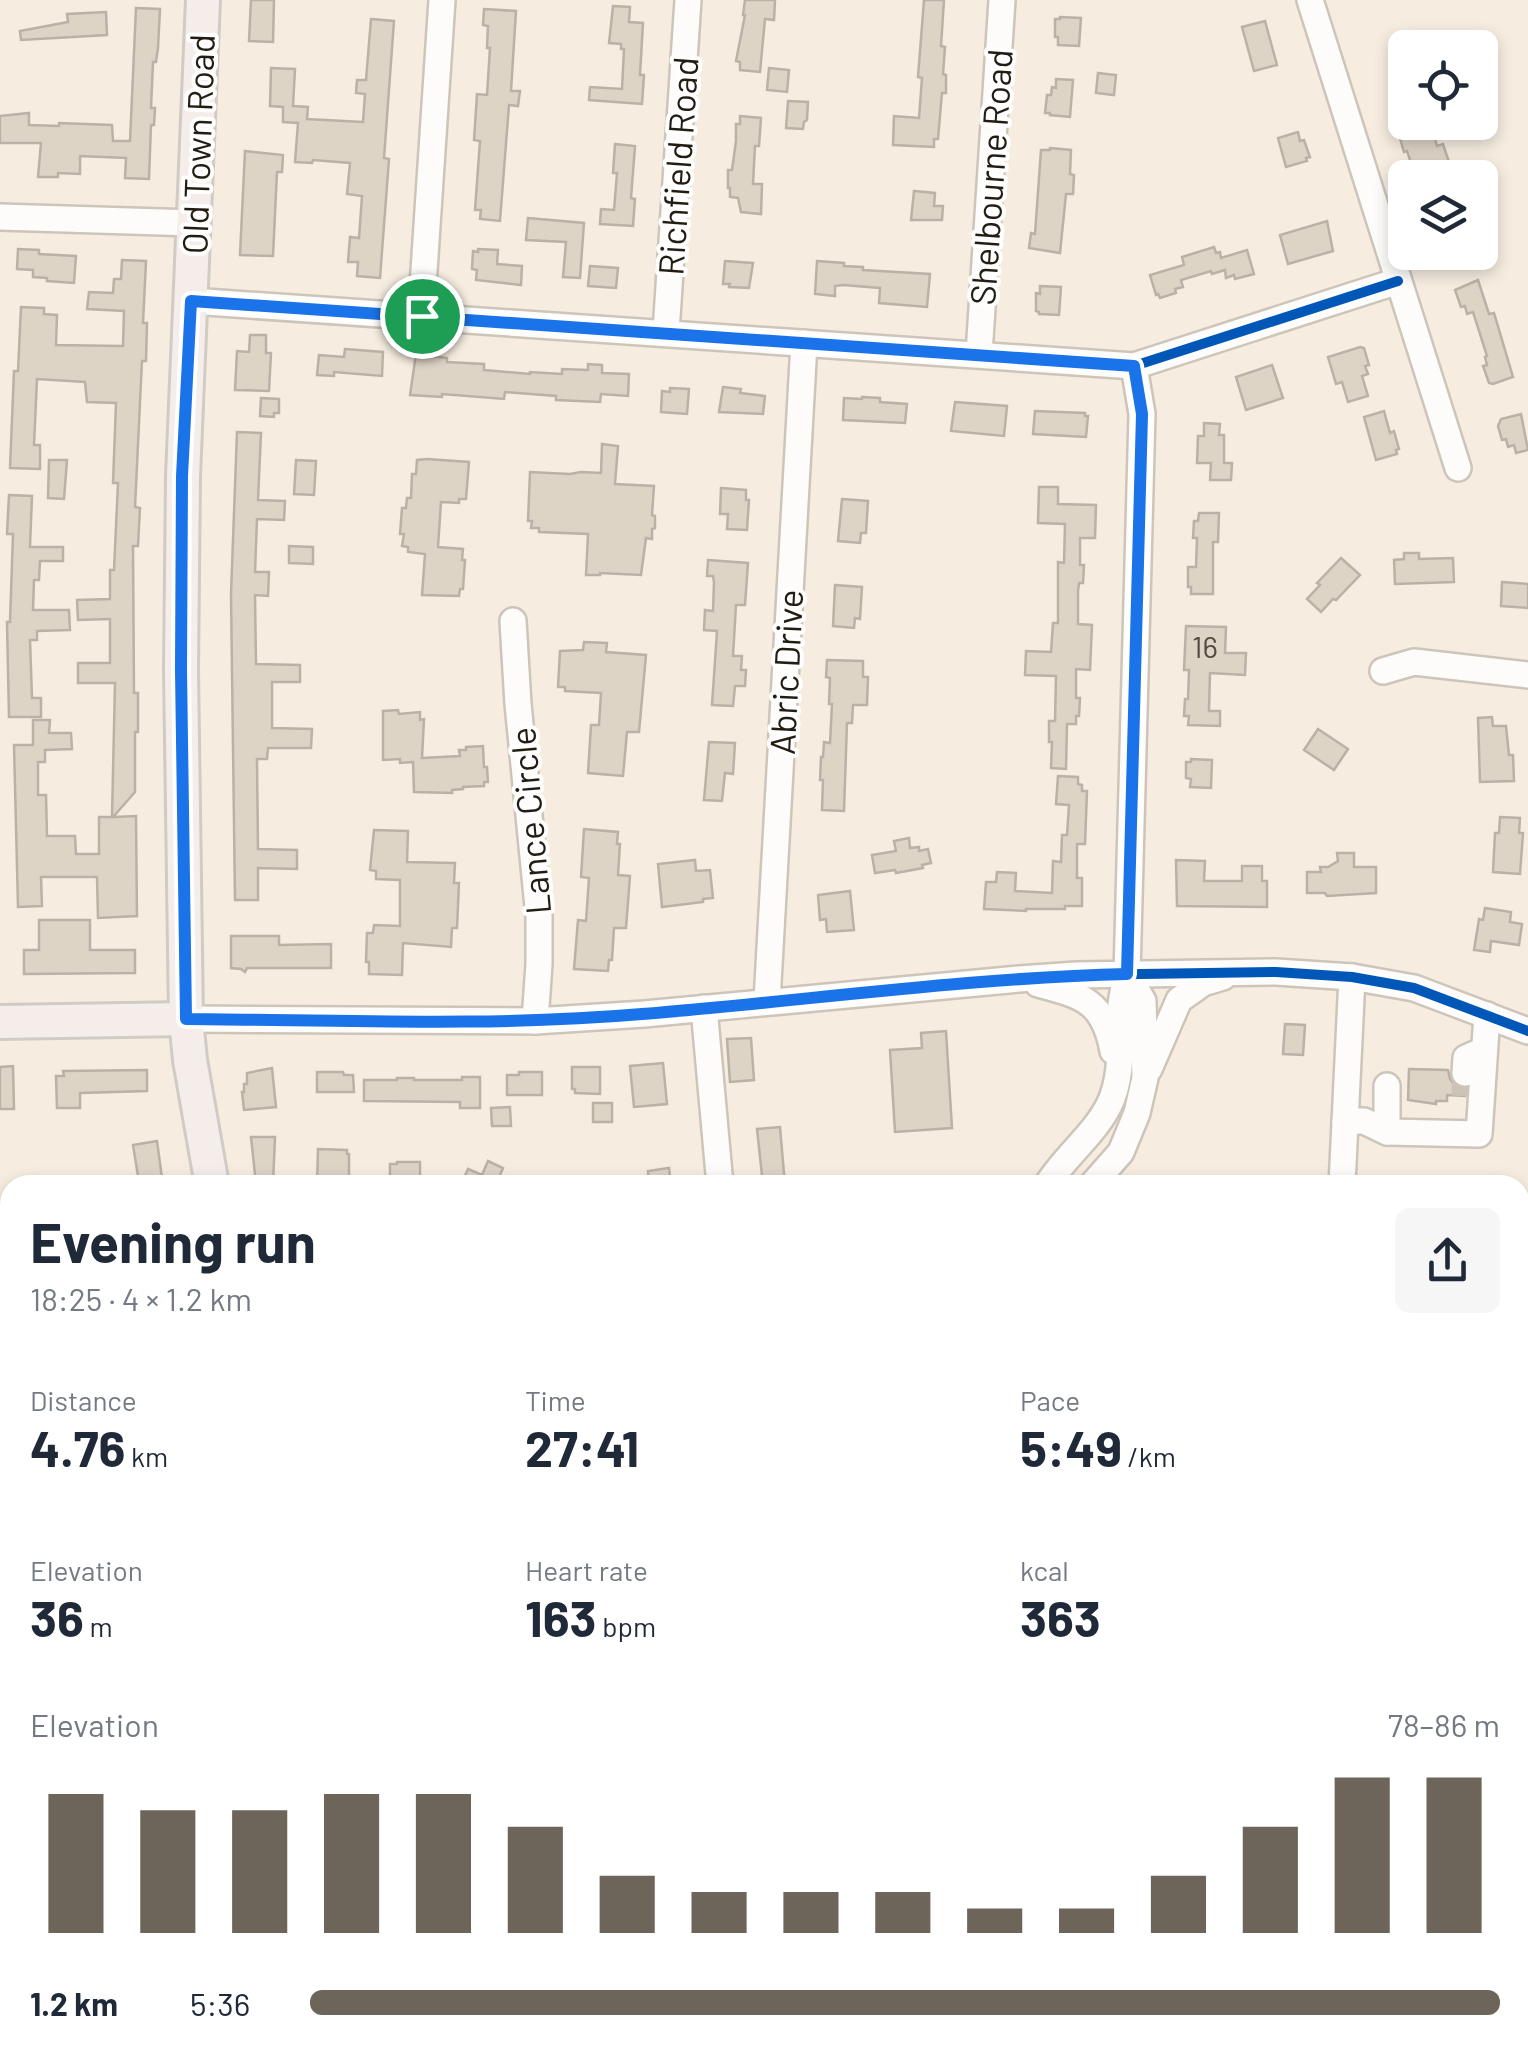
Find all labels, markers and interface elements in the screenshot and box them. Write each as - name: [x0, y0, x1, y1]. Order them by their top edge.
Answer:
- map controls: [1388, 30, 1498, 270]
- button: locate: [1388, 30, 1498, 140]
- street label: Old Town Road: [172, 33, 222, 255]
- street label: Shelbourne Road: [960, 47, 1020, 307]
- street label: Richfield Road: [648, 55, 706, 277]
- button: layers: [1388, 160, 1498, 270]
- pin: [380, 274, 465, 359]
- icon: arrive: [395, 289, 450, 344]
- street label: Abric Drive: [760, 588, 810, 756]
- house number: 16: [1192, 628, 1218, 664]
- street label: Lance Circle: [500, 726, 558, 916]
- text: Evening run: [30, 1208, 316, 1274]
- button: share: [1395, 1208, 1500, 1313]
- text: 18:25 · 4 × 1.2 km: [30, 1279, 252, 1317]
- text: Distance: [30, 1383, 137, 1417]
- text: Time: [525, 1383, 586, 1417]
- text: Pace: [1020, 1383, 1080, 1417]
- text: 4.76: [30, 1417, 125, 1477]
- text: 27:41: [525, 1417, 639, 1477]
- text: 5:49: [1020, 1417, 1122, 1477]
- text: km: [125, 1439, 168, 1473]
- text: /km: [1122, 1439, 1176, 1473]
- text: Elevation: [30, 1553, 143, 1587]
- text: Heart rate: [525, 1553, 648, 1587]
- text: kcal: [1020, 1553, 1069, 1587]
- text: 36: [30, 1587, 84, 1647]
- text: 163: [525, 1587, 597, 1647]
- text: 363: [1020, 1587, 1101, 1647]
- text: m: [84, 1609, 113, 1643]
- text: bpm: [597, 1609, 656, 1643]
- text: Elevation: [30, 1705, 159, 1743]
- text: 78–86 m: [1388, 1705, 1500, 1743]
- text: 1.2 km: [30, 1984, 118, 2022]
- text: 5:36: [190, 1984, 250, 2022]

